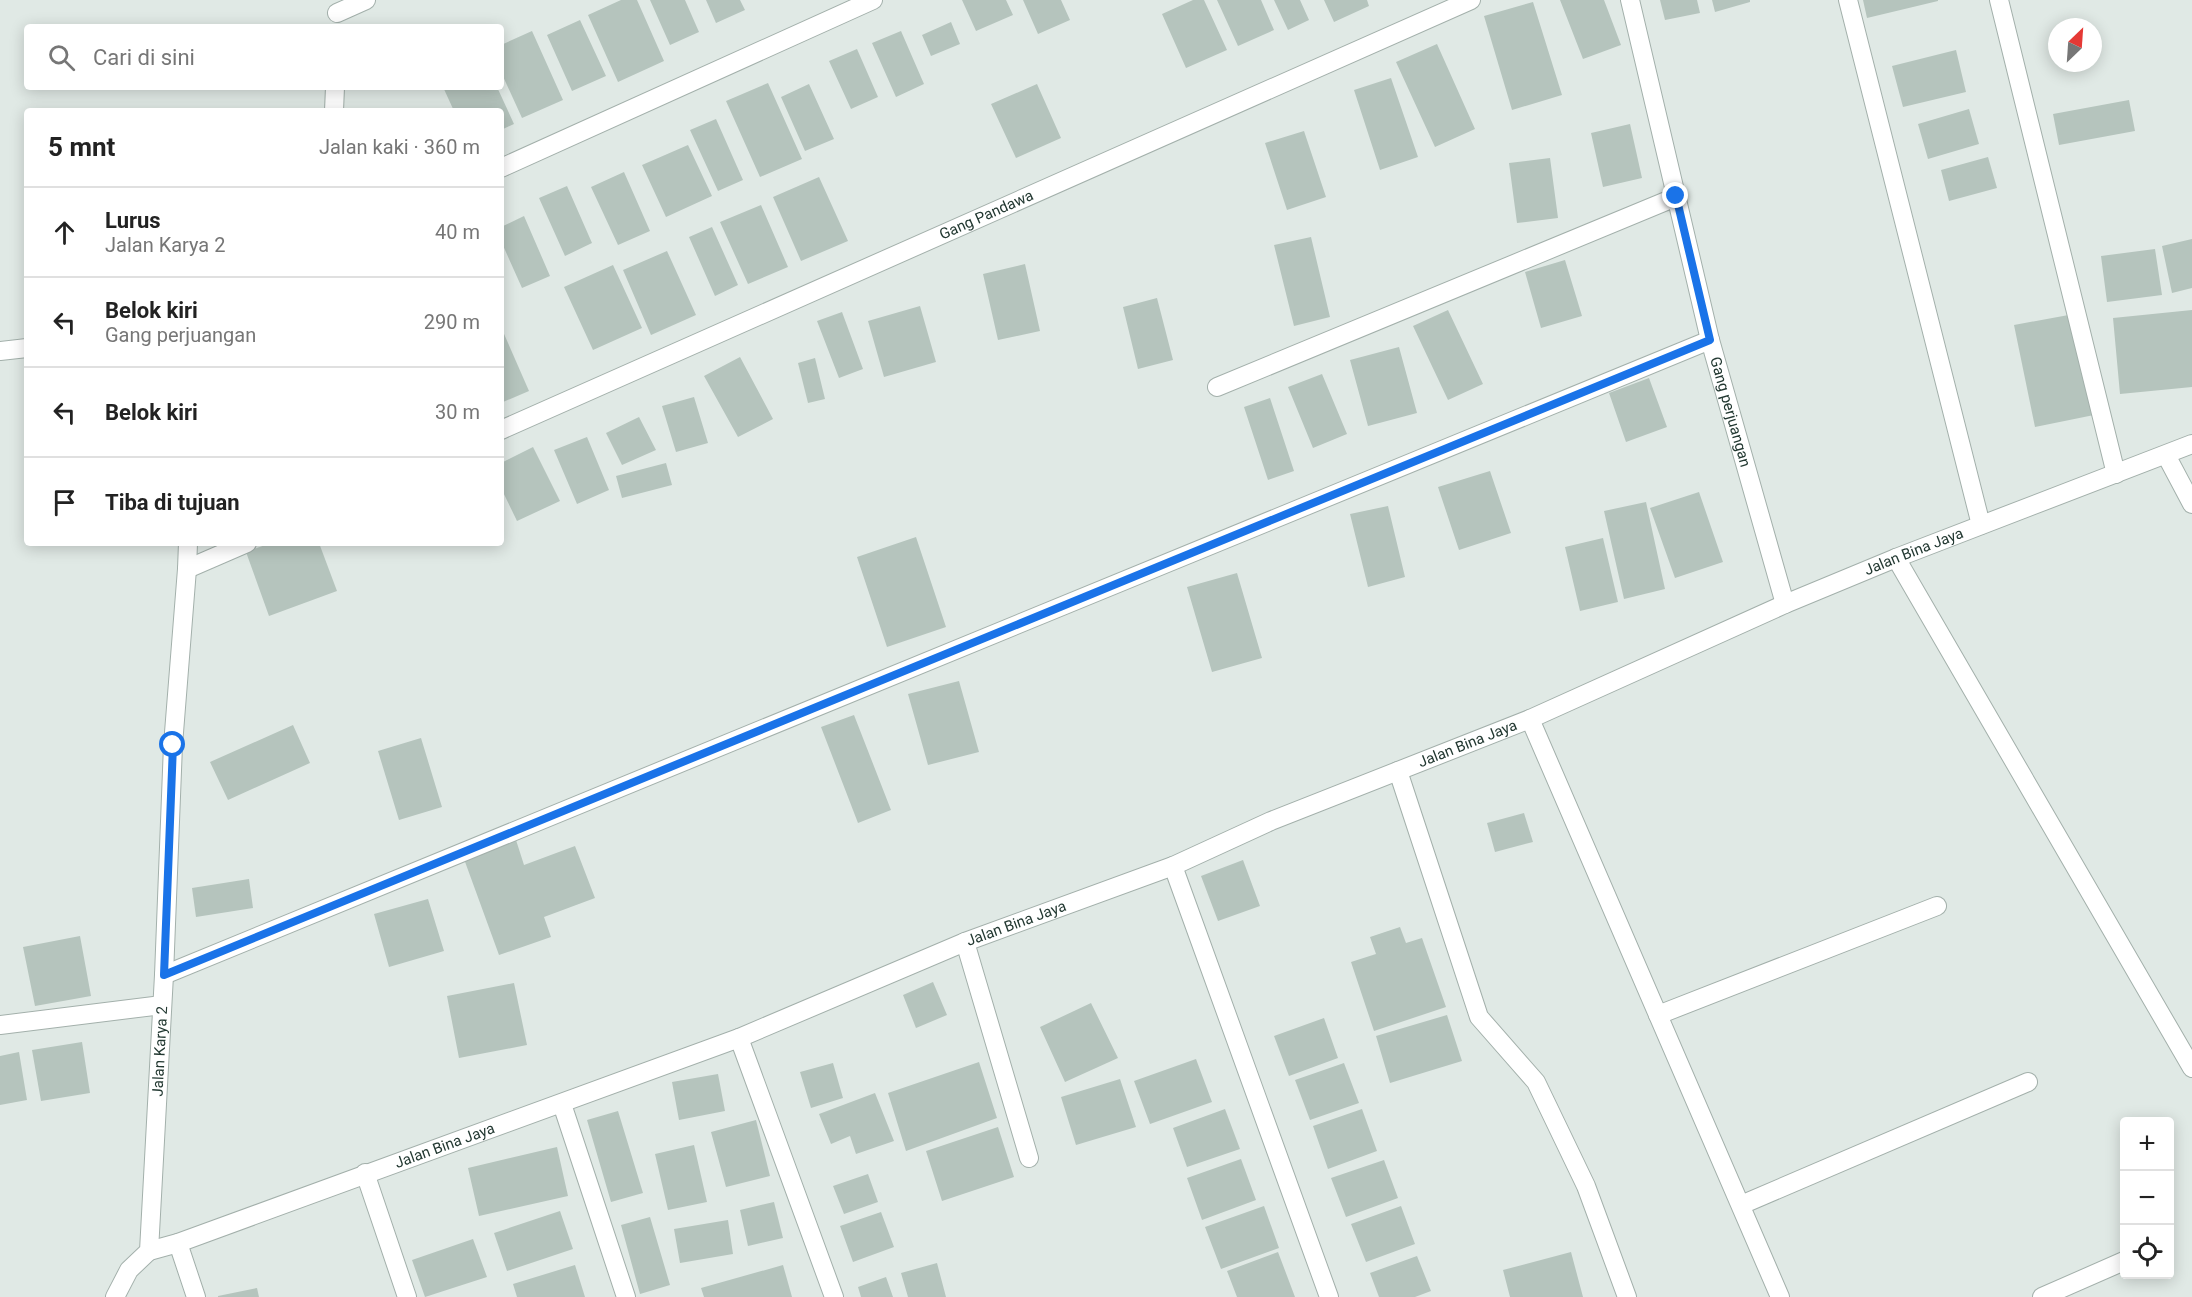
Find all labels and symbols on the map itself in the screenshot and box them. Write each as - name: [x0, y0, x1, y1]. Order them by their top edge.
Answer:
- north arrow: [2048, 18, 2102, 72]
- route end: [1662, 182, 1688, 208]
- street label: Gang Pandawa: [937, 186, 1036, 243]
- street label: Gang perjuangan: [1706, 355, 1755, 469]
- street label: Jalan Bina Jaya: [1862, 524, 1966, 579]
- street label: Jalan Bina Jaya: [1415, 716, 1520, 771]
- route start: [159, 731, 185, 757]
- street label: Jalan Bina Jaya: [964, 897, 1069, 950]
- street label: Jalan Karya 2: [148, 1006, 171, 1097]
- street label: Jalan Bina Jaya: [392, 1119, 497, 1172]

